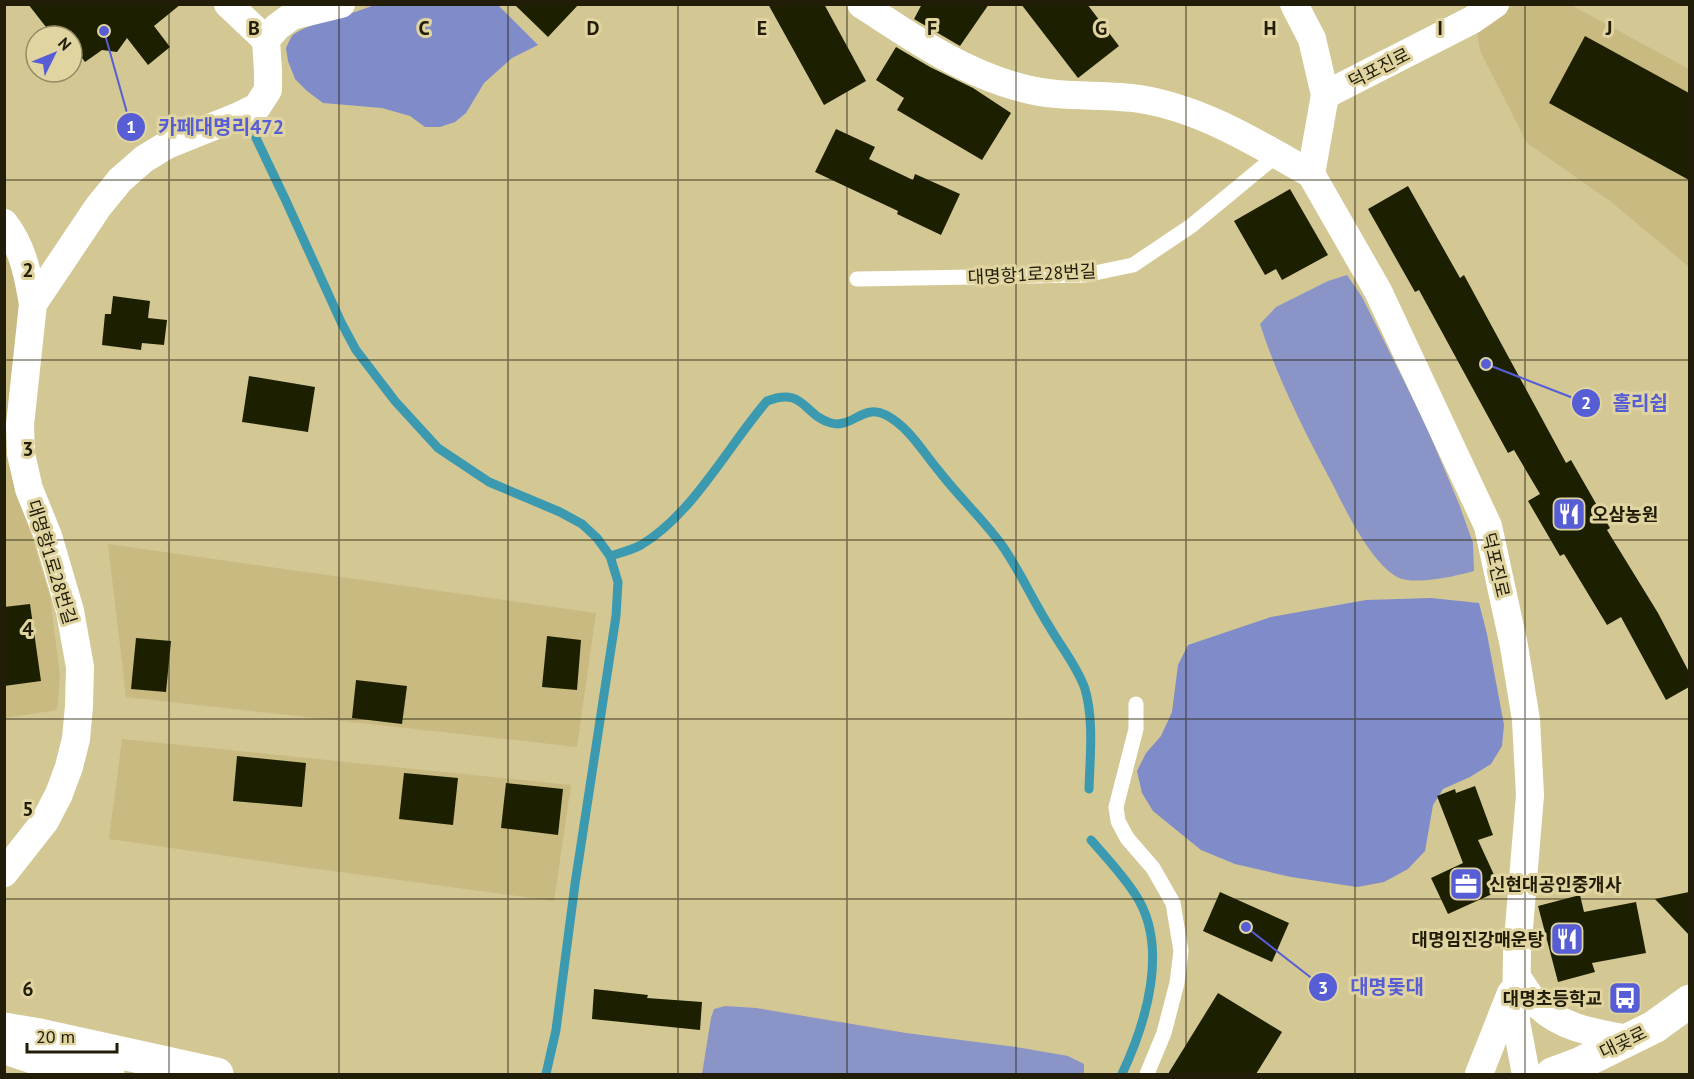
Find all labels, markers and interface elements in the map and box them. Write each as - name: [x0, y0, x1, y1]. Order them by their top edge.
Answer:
- text: B: [248, 15, 260, 41]
- text: C: [418, 15, 430, 41]
- text: D: [587, 15, 600, 41]
- text: E: [757, 15, 767, 41]
- text: F: [927, 15, 937, 41]
- text: G: [1095, 15, 1107, 41]
- text: H: [1263, 15, 1277, 41]
- text: I: [1437, 15, 1443, 41]
- text: J: [1605, 15, 1612, 41]
- north arrow: [24, 24, 84, 84]
- text: N: [54, 33, 76, 54]
- street label: 덕포진로: [1344, 43, 1414, 93]
- callout: 카페대명리472: [116, 108, 296, 146]
- text: 카페대명리472: [158, 114, 284, 140]
- text: 1: [126, 115, 136, 138]
- text: 2: [22, 257, 34, 283]
- street label: 대명항1로28번길: [967, 259, 1097, 289]
- callout: 홀리쉽: [1571, 384, 1680, 422]
- text: 홀리쉽: [1612, 390, 1668, 416]
- text: 2: [1581, 391, 1591, 414]
- text: 3: [22, 436, 34, 462]
- restaurant icon: 오삼농원: [1551, 496, 1587, 532]
- street label: 대명항1로28번길: [22, 497, 82, 627]
- place label: 오삼농원: [1592, 503, 1658, 526]
- street label: 덕포진로: [1477, 530, 1515, 600]
- text: 4: [22, 616, 34, 642]
- text: 5: [22, 796, 34, 822]
- office icon: 신현대공인중개사: [1448, 866, 1484, 902]
- place label: 신현대공인중개사: [1489, 873, 1622, 896]
- restaurant icon: 대명임진강매운탕: [1549, 921, 1585, 957]
- place label: 대명임진강매운탕: [1412, 928, 1544, 951]
- callout: 대명돛대: [1308, 968, 1436, 1006]
- text: 대명돛대: [1350, 974, 1424, 1000]
- text: 6: [22, 976, 34, 1002]
- text: 3: [1318, 976, 1328, 999]
- bus stop icon: 대명초등학교: [1607, 980, 1643, 1016]
- place label: 대명초등학교: [1503, 987, 1602, 1010]
- scale bar: [27, 1016, 117, 1054]
- street label: 대곶로: [1596, 1021, 1650, 1063]
- text: 20 m: [36, 1025, 75, 1048]

